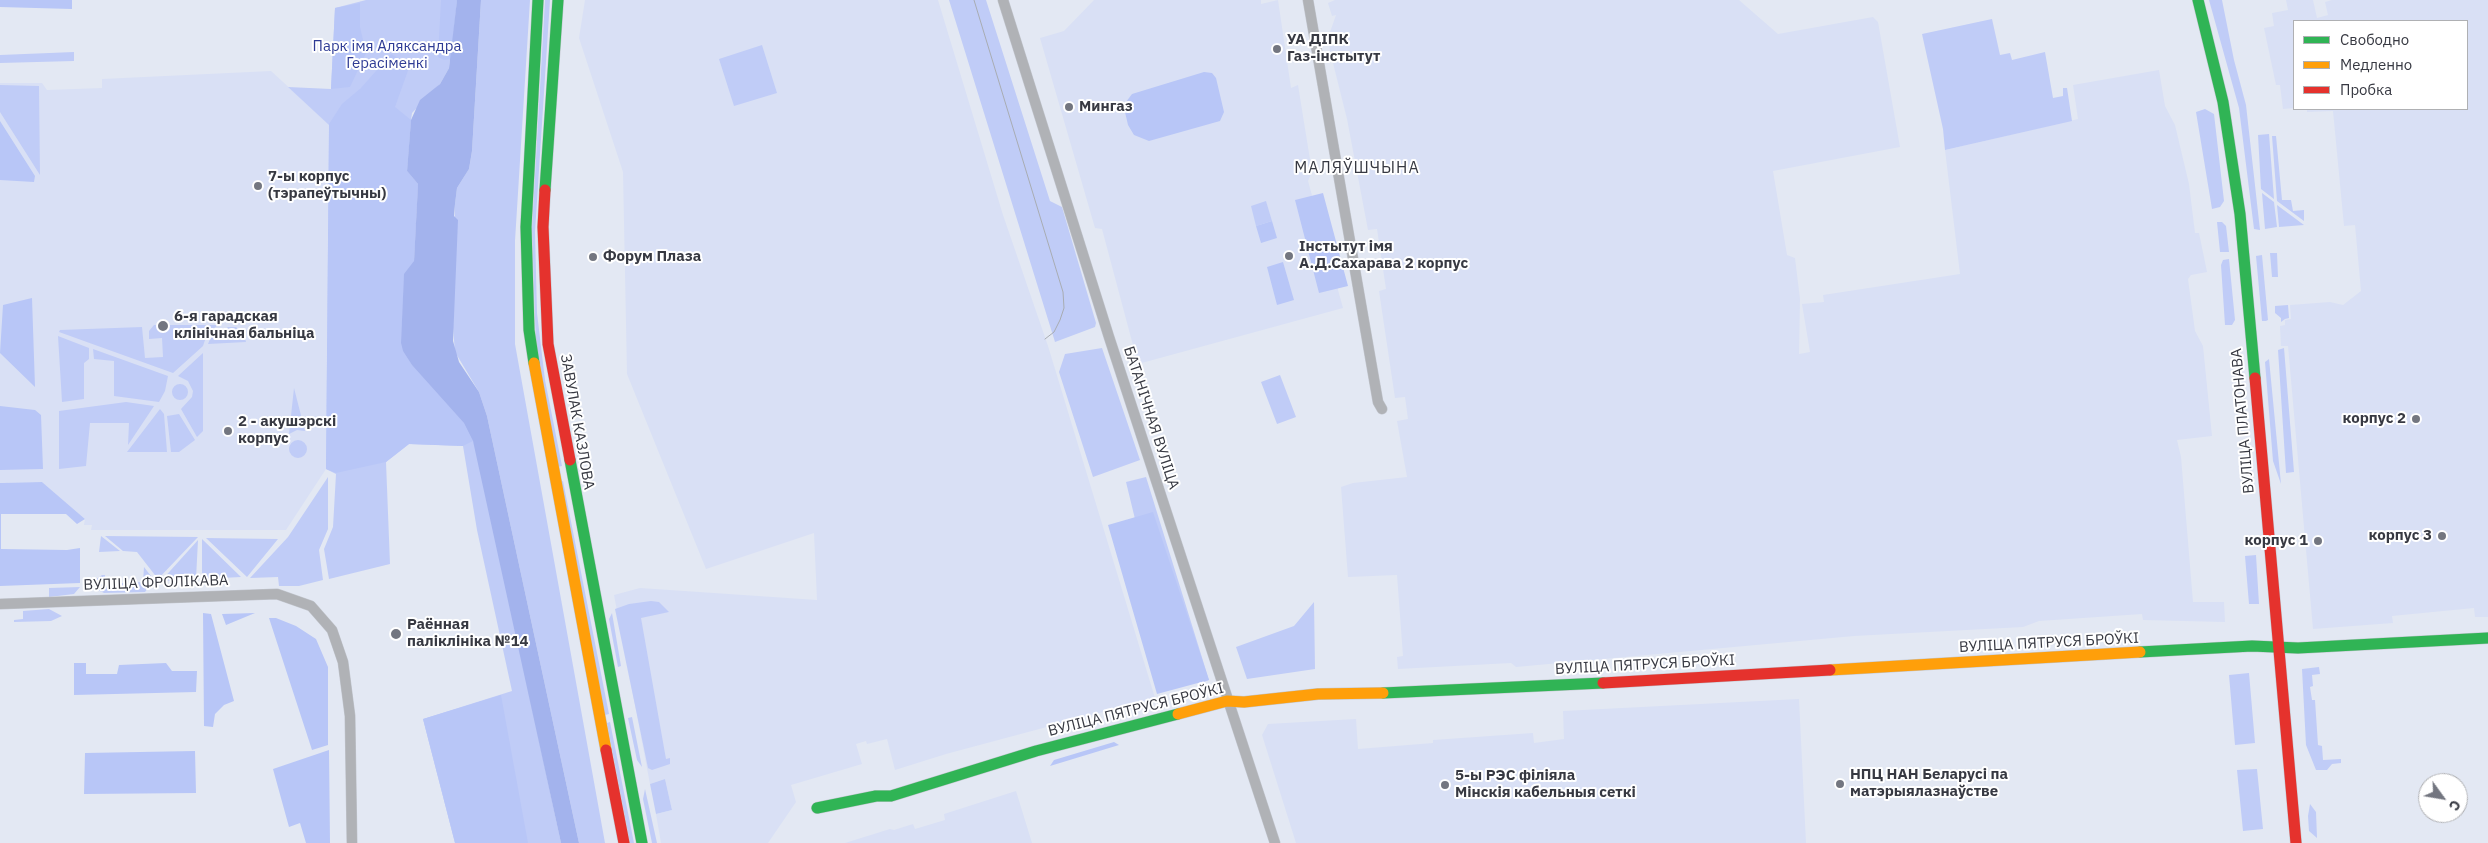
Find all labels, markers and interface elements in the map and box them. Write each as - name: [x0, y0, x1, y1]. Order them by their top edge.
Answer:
- legend: [2293, 20, 2468, 110]
- text: Свободно: [2340, 30, 2409, 49]
- place label: УА ДІПК Газ-інстытут: [1287, 31, 1380, 66]
- park label: Парк імя Аляксандра Герасіменкі: [312, 38, 462, 73]
- marker: УА ДІПК Газ-інстытут: [1271, 43, 1283, 55]
- text: Медленно: [2340, 55, 2412, 74]
- text: Пробка: [2340, 80, 2392, 99]
- place label: Мингаз: [1079, 98, 1133, 116]
- marker: Мингаз: [1063, 101, 1075, 113]
- district label: МАЛЯЎШЧЫНА: [1293, 158, 1421, 178]
- place label: 7-ы корпус (тэрапеўтычны): [268, 168, 386, 203]
- marker: 7-ы корпус (тэрапеўтычны): [252, 180, 264, 192]
- place label: Інстытут імя А.Д.Сахарава 2 корпус: [1299, 238, 1468, 273]
- place label: Форум Плаза: [603, 248, 701, 266]
- marker: Інстытут імя А.Д.Сахарава 2 корпус: [1283, 250, 1295, 262]
- marker: Форум Плаза: [587, 251, 599, 263]
- place label: 6-я гарадская клінічная бальніца: [174, 308, 315, 343]
- marker: 6-я гарадская клінічная бальніца: [156, 319, 170, 333]
- street label: БАТАНІЧНАЯ ВУЛІЦА: [1119, 344, 1183, 492]
- street label: ВУЛІЦА ПЛАТОНАВА: [2228, 348, 2258, 494]
- street label: ЗАВУЛАК КАЗЛОВА: [556, 353, 598, 491]
- place label: корпус 2: [2343, 410, 2406, 428]
- place label: 2 - акушэрскі корпус: [238, 413, 336, 448]
- marker: корпус 2: [2410, 413, 2422, 425]
- marker: 2 - акушэрскі корпус: [222, 425, 234, 437]
- place label: корпус 3: [2369, 527, 2432, 545]
- marker: корпус 3: [2436, 530, 2448, 542]
- place label: корпус 1: [2245, 532, 2308, 550]
- marker: корпус 1: [2312, 535, 2324, 547]
- street label: ВУЛІЦА ФРОЛІКАВА: [83, 571, 229, 595]
- place label: Раённая паліклініка №14: [407, 616, 528, 651]
- marker: Раённая паліклініка №14: [389, 627, 403, 641]
- street label: ВУЛІЦА ПЯТРУСЯ БРОЎКІ: [1959, 629, 2139, 657]
- street label: ВУЛІЦА ПЯТРУСЯ БРОЎКІ: [1555, 651, 1735, 679]
- street label: ВУЛІЦА ПЯТРУСЯ БРОЎКІ: [1046, 679, 1226, 741]
- place label: НПЦ НАН Беларусі па матэрыялазнаўстве: [1850, 766, 2008, 801]
- place label: 5-ы РЭС філіяла Мінскія кабельныя сеткі: [1455, 767, 1636, 802]
- north arrow: [2418, 773, 2468, 823]
- marker: НПЦ НАН Беларусі па матэрыялазнаўстве: [1834, 778, 1846, 790]
- marker: 5-ы РЭС філіяла Мінскія кабельныя сеткі: [1439, 779, 1451, 791]
- text: С: [2445, 797, 2465, 814]

